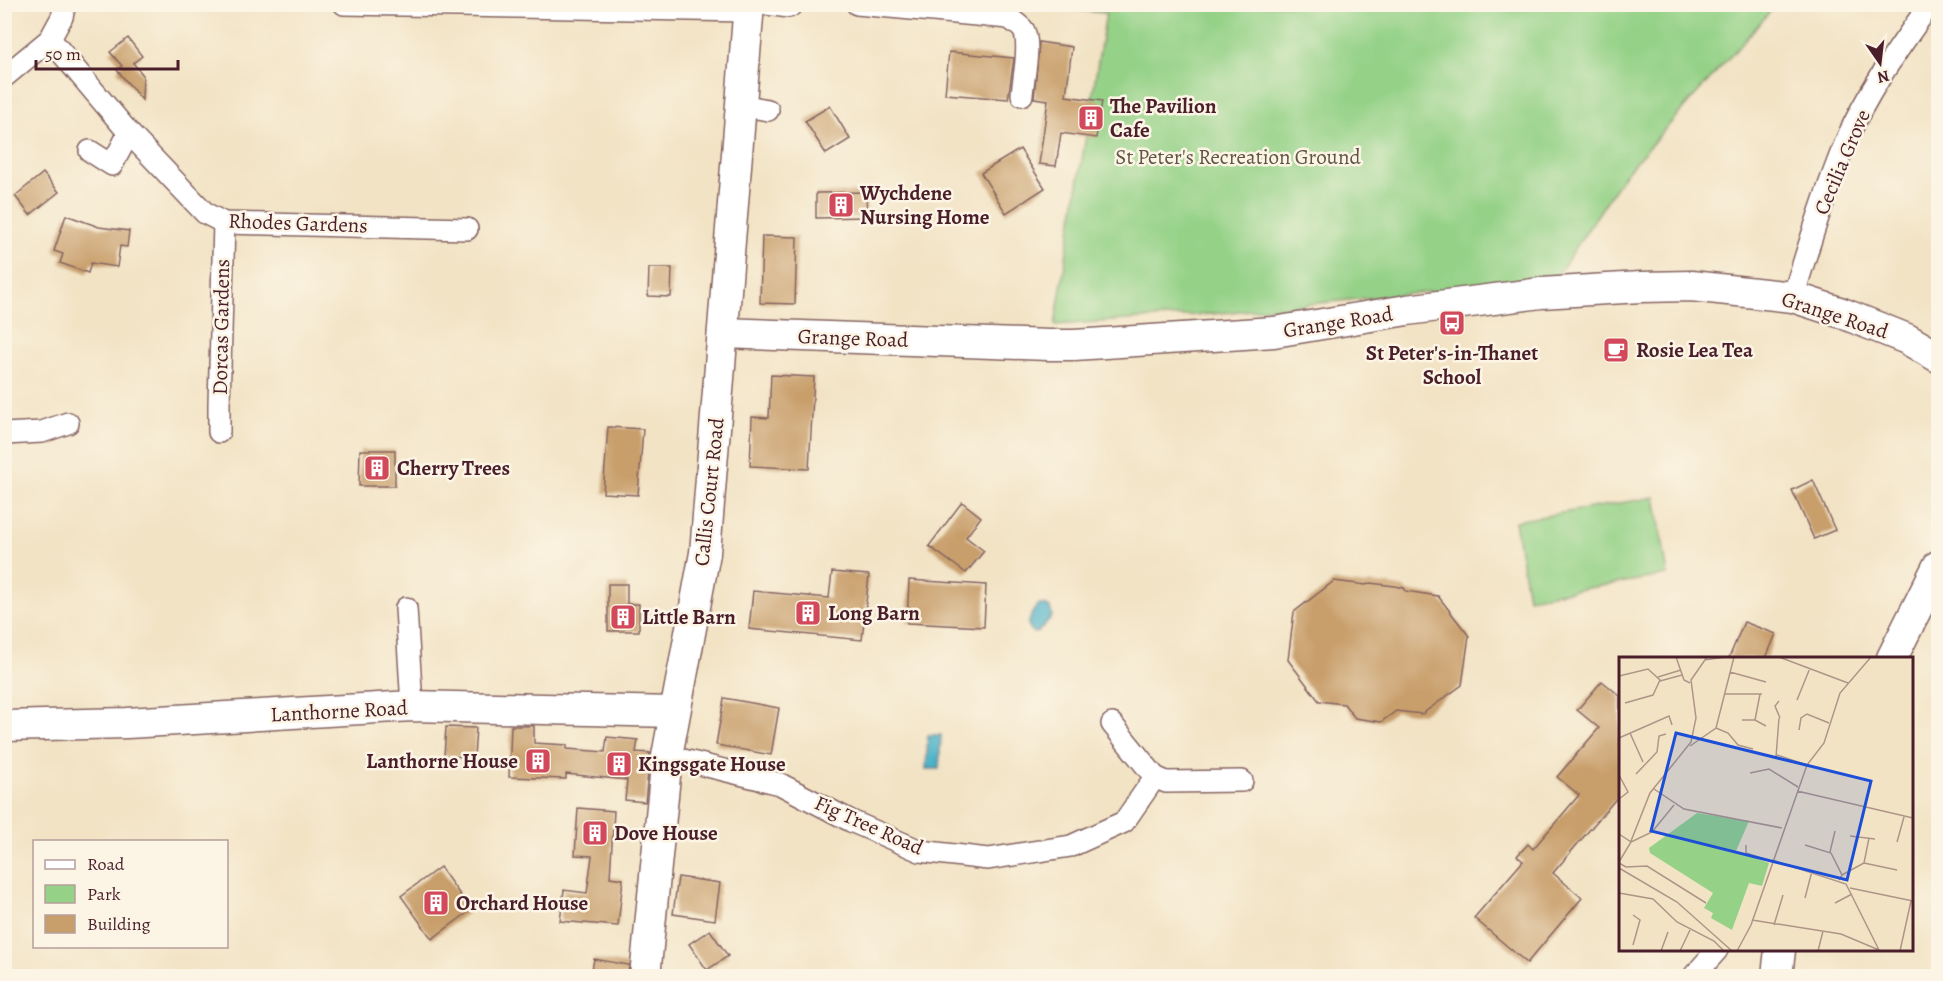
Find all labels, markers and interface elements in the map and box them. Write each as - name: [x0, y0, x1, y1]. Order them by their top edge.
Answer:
- scale bar: [36, 33, 178, 71]
- north arrow: [1850, 33, 1910, 93]
- text: 50 m: [45, 42, 81, 66]
- text: N: [1875, 65, 1892, 89]
- place label: The Pavilion Cafe: [1110, 92, 1217, 144]
- building icon: The Pavilion Cafe: [1076, 103, 1106, 133]
- street label: Cecilia Grove: [1807, 105, 1877, 219]
- park label: St Peter's Recreation Ground: [1115, 143, 1361, 171]
- place label: Wychdene Nursing Home: [859, 179, 990, 231]
- building icon: Wychdene Nursing Home: [826, 190, 856, 220]
- street label: Rhodes Gardens: [228, 207, 368, 239]
- street label: Dorcas Gardens: [206, 259, 236, 395]
- street label: Grange Road: [1778, 285, 1893, 346]
- street label: Grange Road: [1281, 299, 1395, 344]
- bus stop icon: St Peter's-in-Thanet School: [1437, 308, 1467, 338]
- street label: Grange Road: [797, 322, 909, 354]
- cafe icon: Rosie Lea Tea: [1601, 335, 1631, 365]
- place label: Rosie Lea Tea: [1636, 336, 1754, 364]
- place label: St Peter's-in-Thanet School: [1366, 339, 1538, 391]
- street label: Callis Court Road: [687, 416, 731, 568]
- building icon: Cherry Trees: [362, 453, 392, 483]
- place label: Cherry Trees: [397, 454, 510, 482]
- building icon: Long Barn: [793, 598, 823, 628]
- place label: Long Barn: [828, 599, 920, 627]
- building icon: Little Barn: [608, 602, 638, 632]
- place label: Little Barn: [642, 603, 736, 631]
- inset map: [1619, 657, 1913, 951]
- street label: Lanthorne Road: [270, 693, 409, 729]
- building icon: Lanthorne House: [523, 746, 553, 776]
- place label: Lanthorne House: [366, 747, 518, 775]
- building icon: Kingsgate House: [604, 749, 634, 779]
- place label: Kingsgate House: [638, 750, 786, 778]
- street label: Fig Tree Road: [810, 789, 928, 862]
- building icon: Dove House: [580, 818, 610, 848]
- place label: Dove House: [614, 819, 718, 847]
- legend: [33, 840, 228, 948]
- text: Road: [87, 852, 125, 876]
- text: Park: [87, 882, 121, 906]
- building icon: Orchard House: [421, 888, 451, 918]
- place label: Orchard House: [456, 889, 588, 917]
- text: Building: [87, 912, 151, 936]

